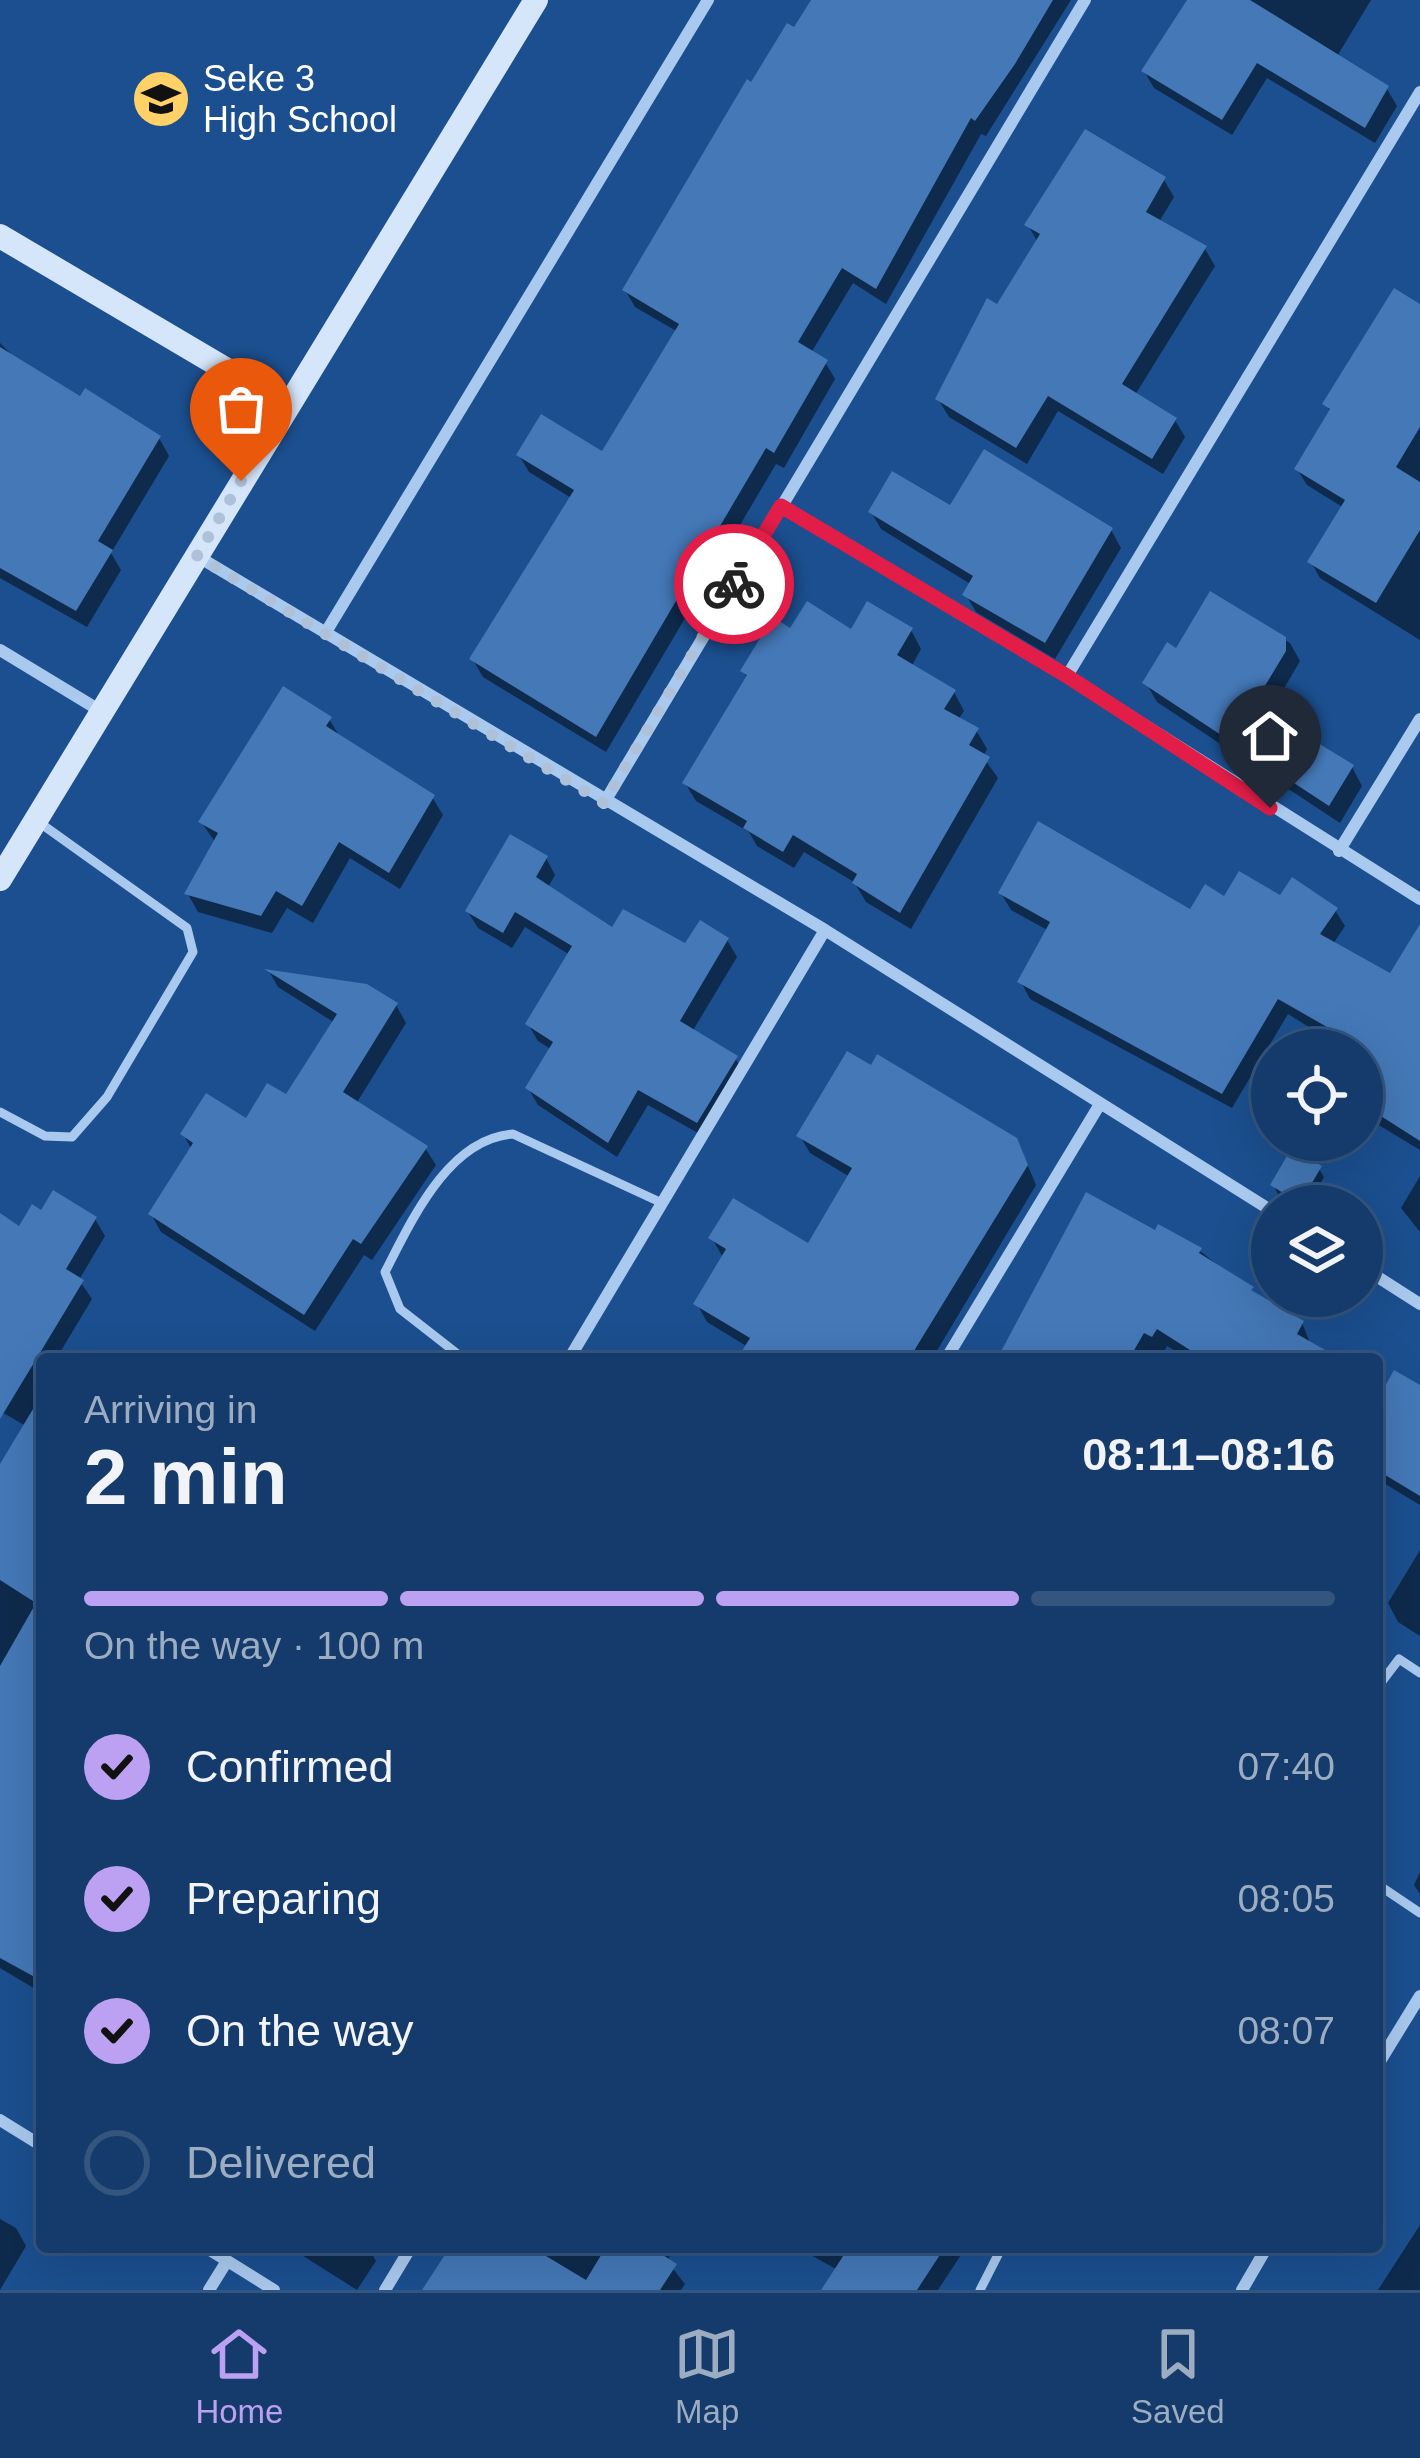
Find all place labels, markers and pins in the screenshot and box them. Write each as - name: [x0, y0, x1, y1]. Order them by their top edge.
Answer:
- place label: Seke 3 High School: [203, 58, 397, 140]
- school or university icon: Seke 3 High School: [130, 68, 192, 130]
- pin: [190, 358, 292, 481]
- pin: [1219, 685, 1321, 808]

